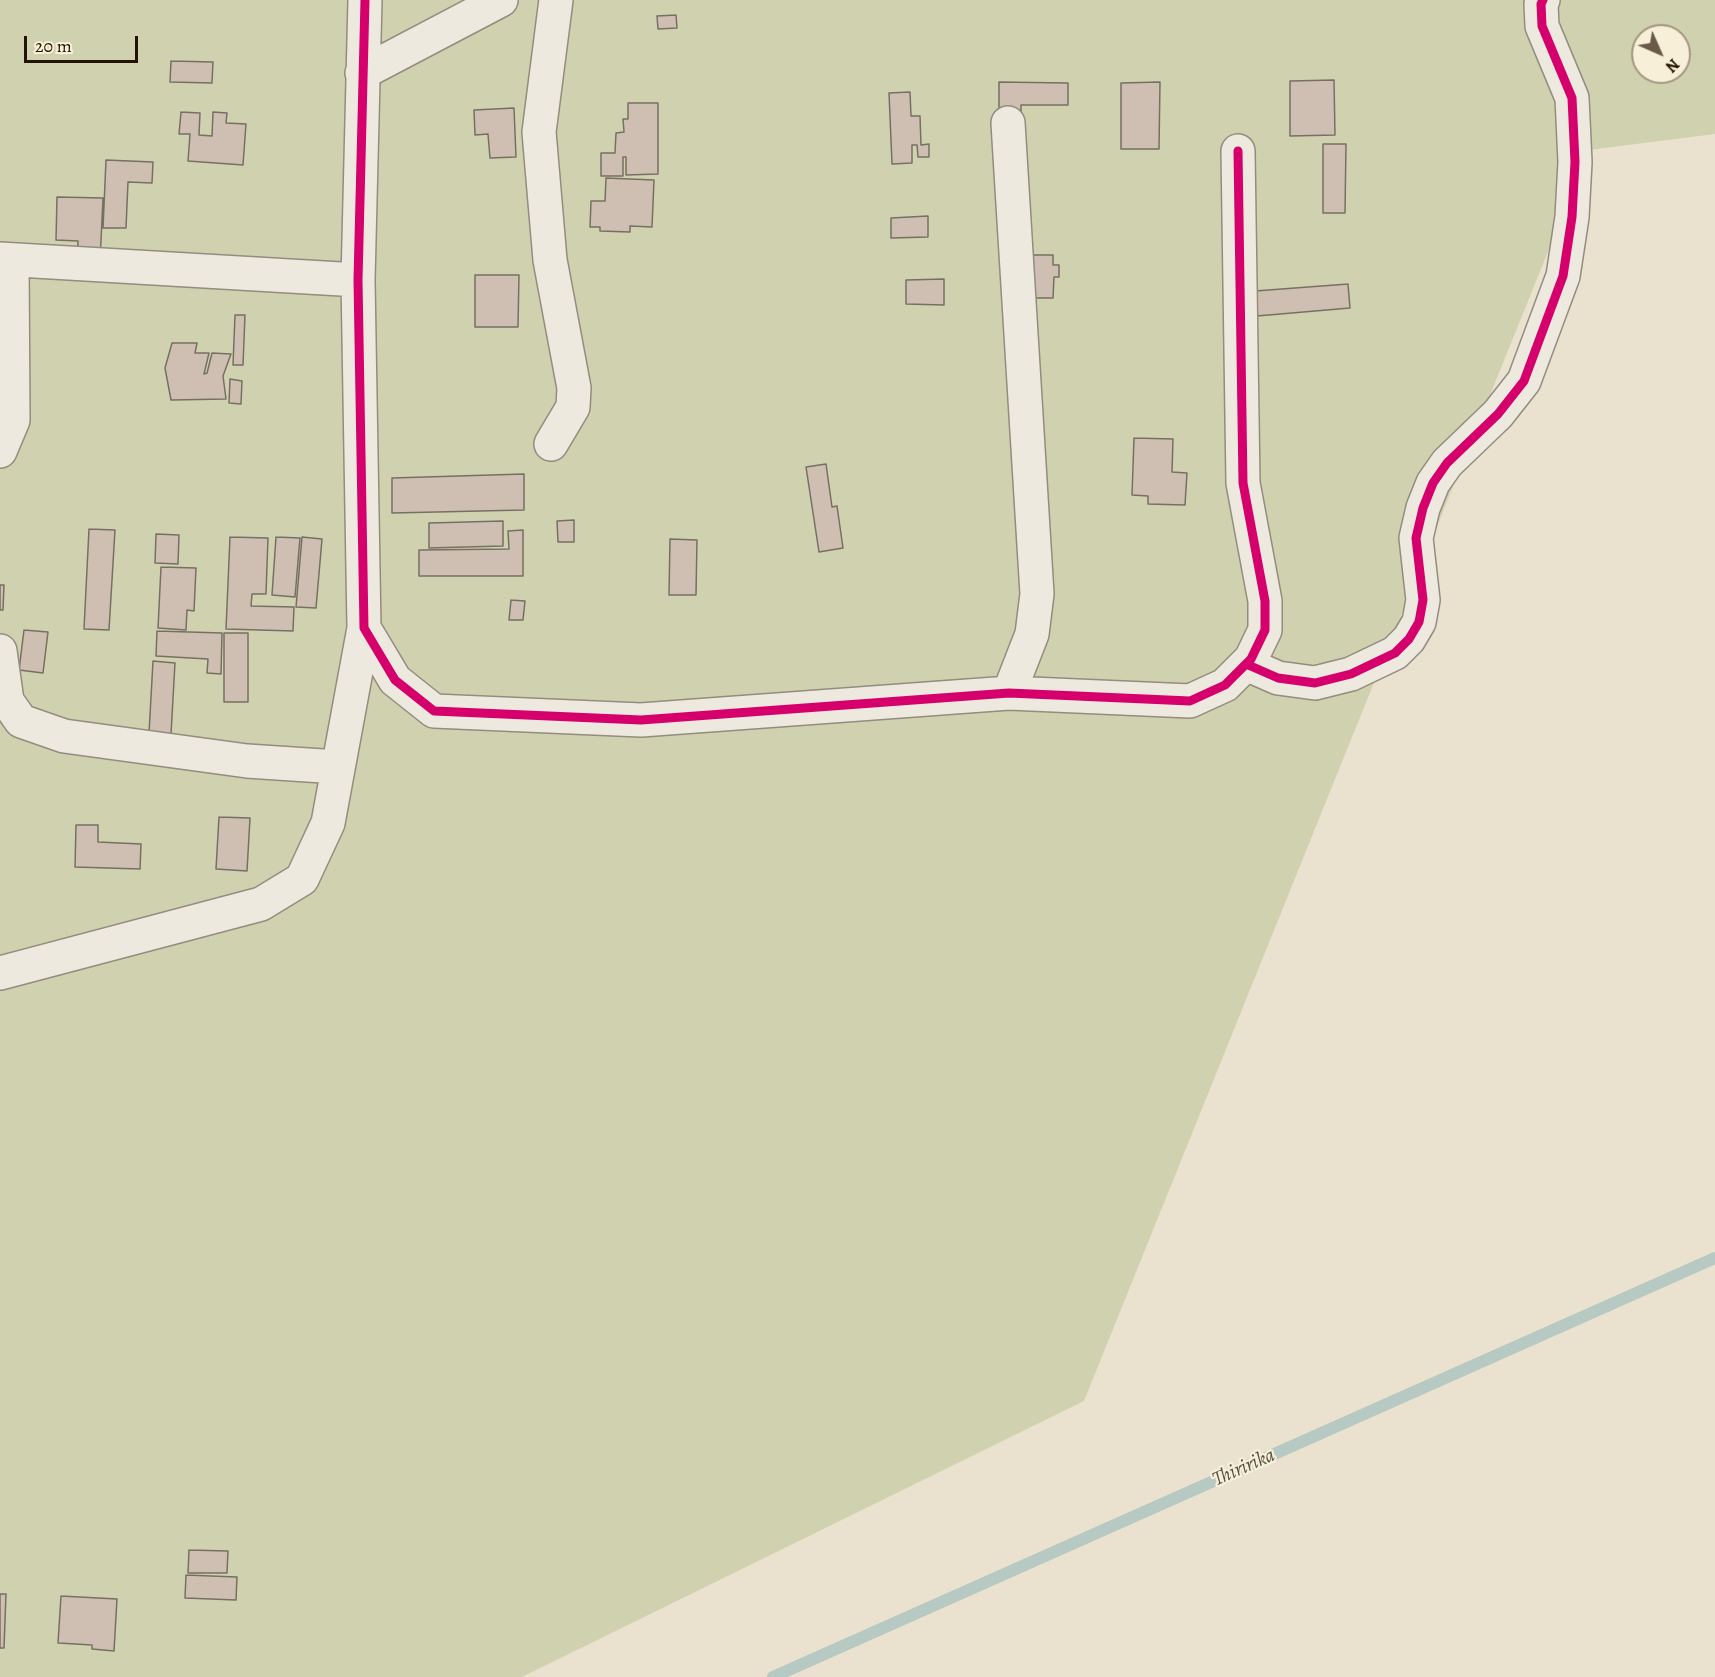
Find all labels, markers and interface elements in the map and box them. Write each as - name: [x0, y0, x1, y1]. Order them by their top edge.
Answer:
- scale bar: [27, 24, 141, 62]
- north arrow: [1631, 24, 1691, 84]
- text: 20 m: [35, 34, 72, 58]
- text: N: [1660, 53, 1684, 77]
- water label: Thiririka: [1209, 1444, 1279, 1492]

